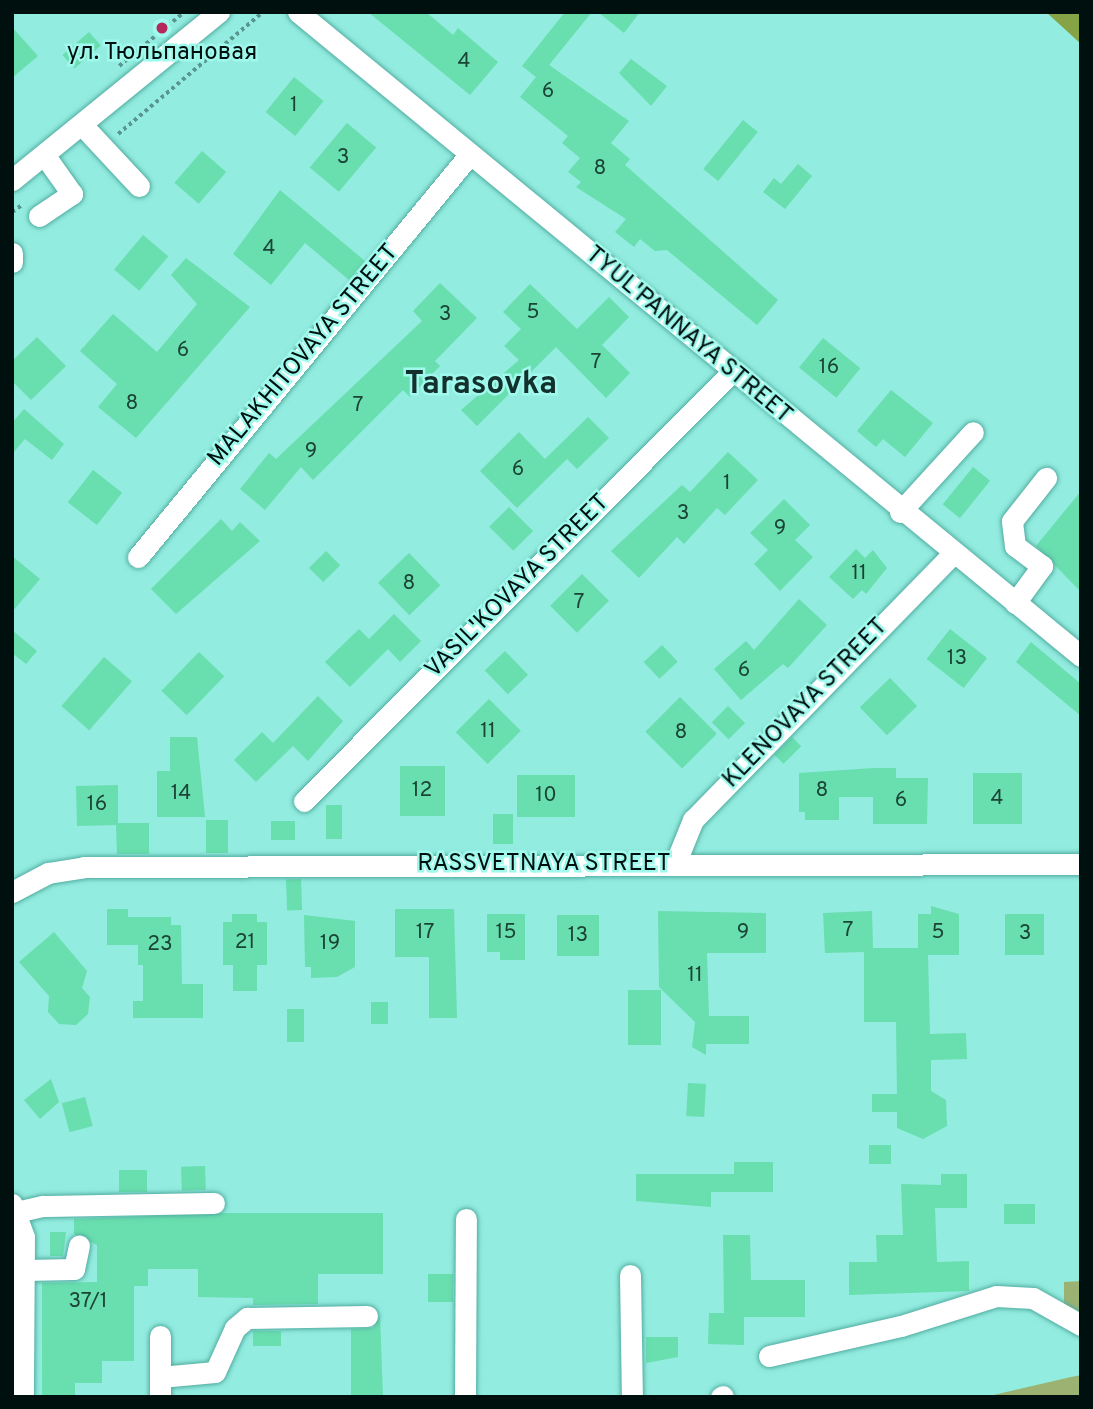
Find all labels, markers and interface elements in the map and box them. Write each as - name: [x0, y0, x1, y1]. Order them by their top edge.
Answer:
- marker: ул. Тюльпановая: [154, 20, 170, 36]
- place label: ул. Тюльпановая: [66, 40, 258, 68]
- house number: 4: [457, 49, 471, 75]
- house number: 6: [542, 79, 554, 105]
- house number: 1: [290, 93, 298, 119]
- house number: 3: [337, 145, 349, 171]
- house number: 8: [594, 156, 606, 182]
- house number: 4: [262, 236, 276, 262]
- street label: MALAKHITOVAYA STREET: [202, 239, 406, 473]
- street label: TYUL'PANNAYA STREET: [578, 241, 798, 431]
- house number: 5: [526, 300, 540, 326]
- house number: 3: [439, 302, 451, 328]
- house number: 6: [177, 338, 189, 364]
- house number: 7: [591, 350, 601, 376]
- house number: 16: [819, 355, 839, 381]
- district label: Tarasovka: [405, 366, 557, 404]
- house number: 8: [126, 391, 138, 417]
- house number: 7: [353, 393, 363, 419]
- house number: 9: [305, 439, 317, 465]
- house number: 6: [512, 457, 524, 483]
- house number: 1: [723, 471, 731, 497]
- street label: VASIL'KOVAYA STREET: [420, 489, 616, 685]
- house number: 3: [677, 501, 689, 527]
- house number: 9: [774, 516, 786, 542]
- house number: 11: [851, 561, 867, 587]
- house number: 8: [403, 571, 415, 597]
- house number: 7: [574, 590, 584, 616]
- street label: KLENOVAYA STREET: [717, 613, 895, 795]
- house number: 13: [947, 646, 967, 672]
- house number: 6: [738, 658, 750, 684]
- house number: 11: [480, 719, 496, 745]
- house number: 8: [675, 720, 687, 746]
- house number: 12: [412, 778, 432, 804]
- house number: 8: [816, 778, 828, 804]
- house number: 14: [171, 781, 191, 807]
- house number: 10: [535, 783, 557, 809]
- house number: 4: [990, 786, 1004, 812]
- house number: 6: [895, 788, 907, 814]
- house number: 16: [87, 792, 107, 818]
- street label: RASSVETNAYA STREET: [417, 851, 671, 879]
- house number: 7: [843, 918, 853, 944]
- house number: 17: [416, 920, 434, 946]
- house number: 15: [496, 920, 516, 946]
- house number: 9: [737, 920, 749, 946]
- house number: 5: [931, 920, 945, 946]
- house number: 3: [1019, 921, 1031, 947]
- house number: 13: [568, 923, 588, 949]
- house number: 21: [235, 930, 255, 956]
- house number: 19: [320, 931, 340, 957]
- house number: 23: [147, 932, 173, 958]
- house number: 11: [687, 963, 703, 989]
- house number: 37/1: [68, 1289, 108, 1315]

